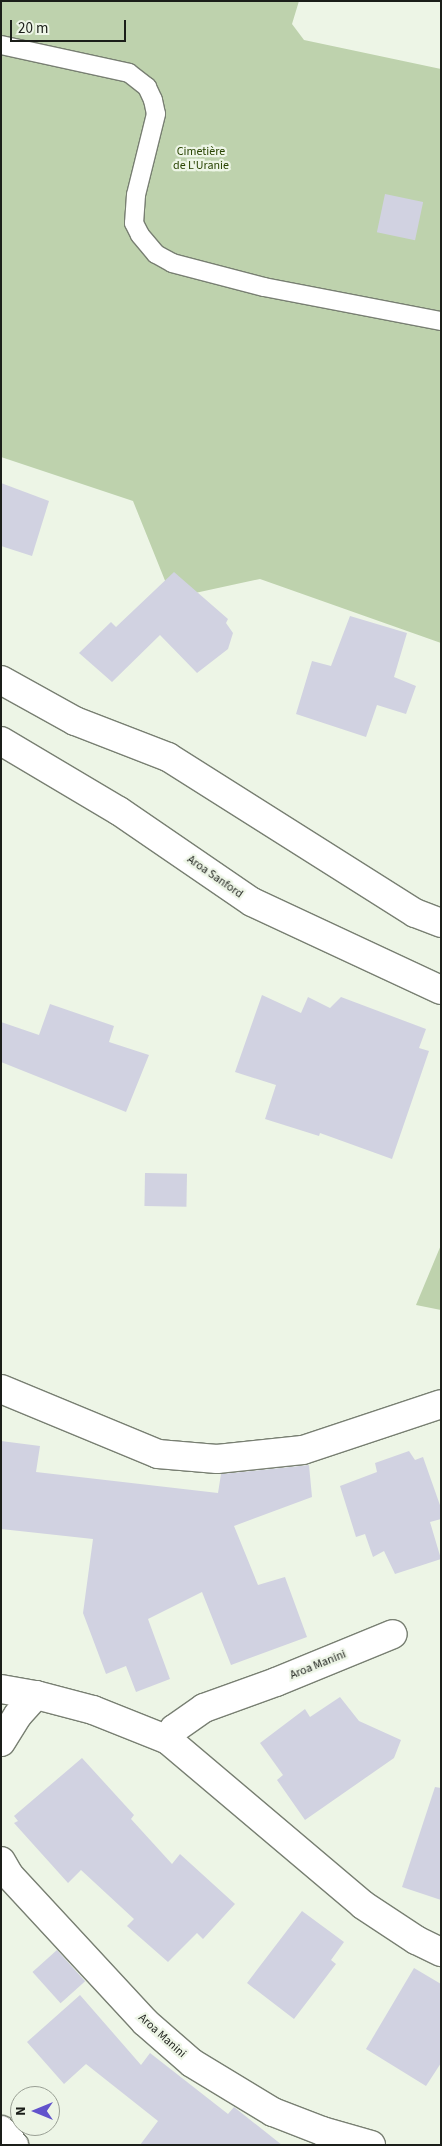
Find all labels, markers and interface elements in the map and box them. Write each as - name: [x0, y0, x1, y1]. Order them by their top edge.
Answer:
- scale bar: [12, 10, 129, 42]
- text: 20 m: [18, 18, 48, 39]
- park label: Cimetière de L'Uranie: [173, 145, 229, 173]
- street label: Aroa Sanford: [184, 852, 246, 902]
- street label: Aroa Manini: [288, 1647, 348, 1683]
- street label: Aroa Manini: [135, 2011, 189, 2061]
- north arrow: [10, 2086, 60, 2136]
- text: N: [11, 2106, 31, 2116]

